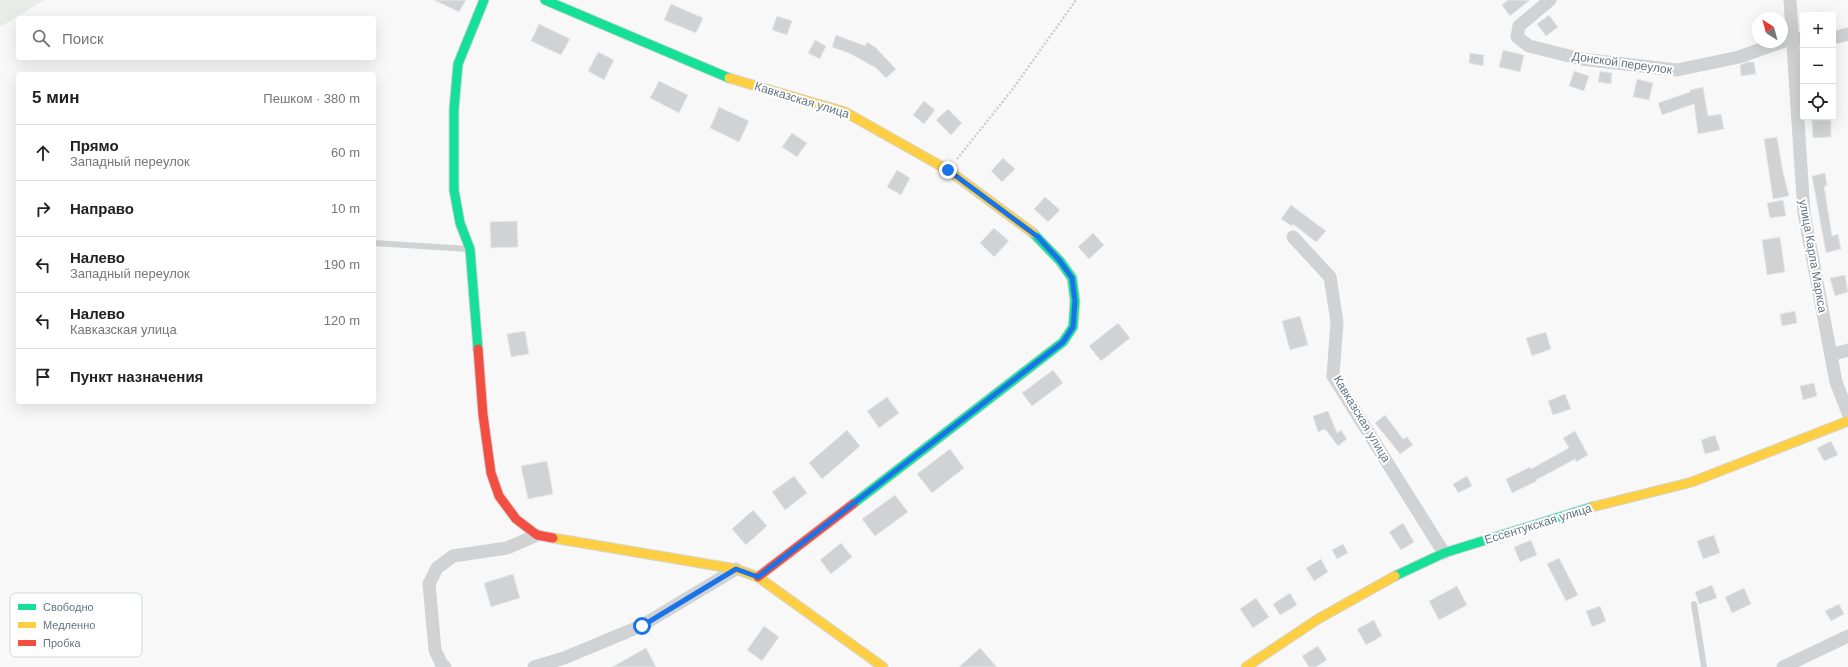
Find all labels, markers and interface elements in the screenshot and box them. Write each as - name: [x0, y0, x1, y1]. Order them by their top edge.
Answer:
- north arrow: [1752, 12, 1788, 48]
- map controls: [1800, 12, 1836, 120]
- button: +: [1800, 12, 1836, 48]
- search box: [16, 16, 376, 60]
- icon: search: [30, 27, 52, 49]
- text: Поиск: [62, 30, 104, 47]
- button: −: [1800, 48, 1836, 84]
- street label: Донской переулок: [1571, 49, 1674, 77]
- street label: Кавказская улица: [753, 79, 851, 121]
- button: locate: [1800, 84, 1836, 120]
- text: 5 мин: [32, 88, 79, 107]
- text: Пешком · 380 m: [263, 91, 360, 106]
- text: Прямо: [70, 137, 119, 154]
- icon: ahead: [32, 142, 54, 164]
- text: 60 m: [331, 145, 360, 160]
- text: Западный переулок: [70, 154, 190, 169]
- route end: [939, 161, 957, 179]
- icon: right: [32, 198, 54, 220]
- street label: улица Карла Маркса: [1796, 198, 1830, 314]
- text: Направо: [70, 200, 134, 217]
- text: 10 m: [331, 201, 360, 216]
- text: Налево: [70, 249, 125, 266]
- icon: left: [32, 254, 54, 276]
- text: 190 m: [324, 257, 360, 272]
- text: Западный переулок: [70, 266, 190, 281]
- text: Налево: [70, 305, 125, 322]
- icon: left: [32, 310, 54, 332]
- text: 120 m: [324, 313, 360, 328]
- text: Кавказская улица: [70, 322, 177, 337]
- icon: arrive: [32, 366, 54, 388]
- text: Пункт назначения: [70, 368, 203, 385]
- street label: Кавказская улица: [1331, 373, 1394, 465]
- street label: Ессентукская улица: [1483, 501, 1594, 547]
- legend: [10, 593, 142, 657]
- text: Свободно: [43, 601, 94, 613]
- route start: [633, 617, 651, 635]
- text: Медленно: [43, 619, 95, 631]
- text: Пробка: [43, 637, 81, 649]

